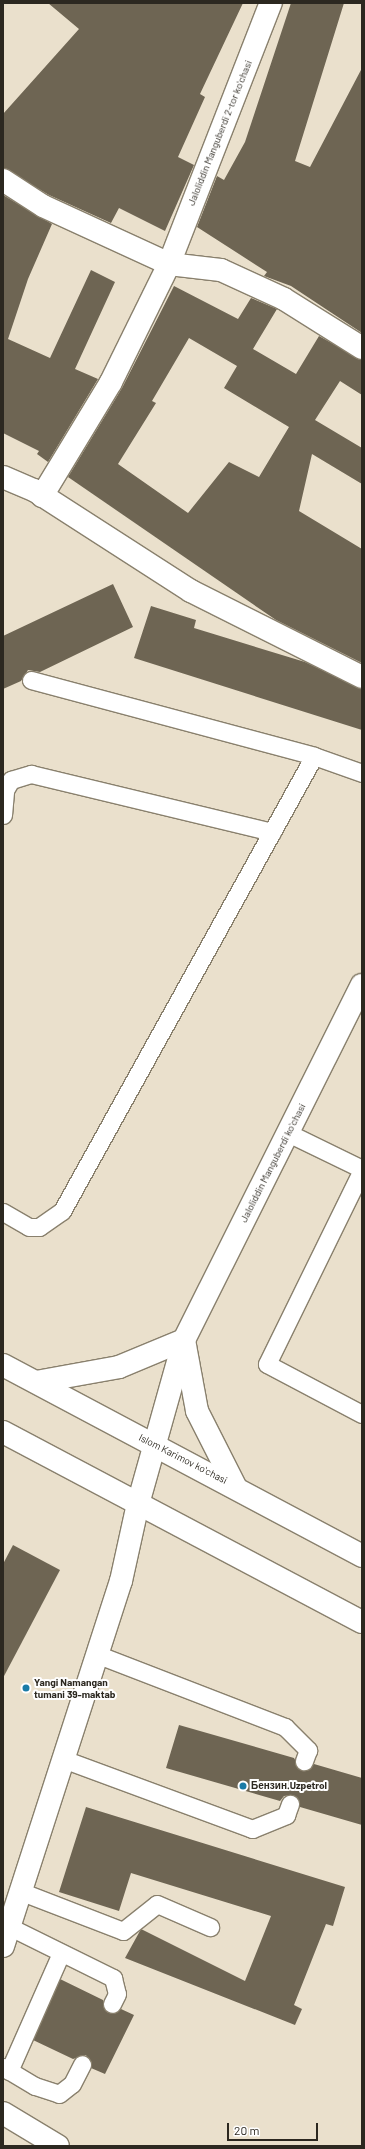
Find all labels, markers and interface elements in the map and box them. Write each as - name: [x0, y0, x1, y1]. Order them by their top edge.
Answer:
- street label: Jaloliddin Manguberdi 2-tor koʻchasi: [185, 59, 255, 207]
- street label: Jaloliddin Manguberdi koʻchasi: [238, 1102, 308, 1224]
- street label: Islom Karimov koʻchasi: [137, 1431, 229, 1487]
- place label: Yangi Namangan tumani 39-maktab: [34, 1676, 115, 1700]
- marker: Yangi Namangan tumani 39-maktab: [21, 1683, 31, 1693]
- place label: Бензин.Uzpetrol: [251, 1780, 327, 1792]
- marker: Бензин.Uzpetrol: [238, 1781, 248, 1791]
- scale bar: [229, 2115, 320, 2141]
- text: 20 m: [234, 2123, 260, 2137]

